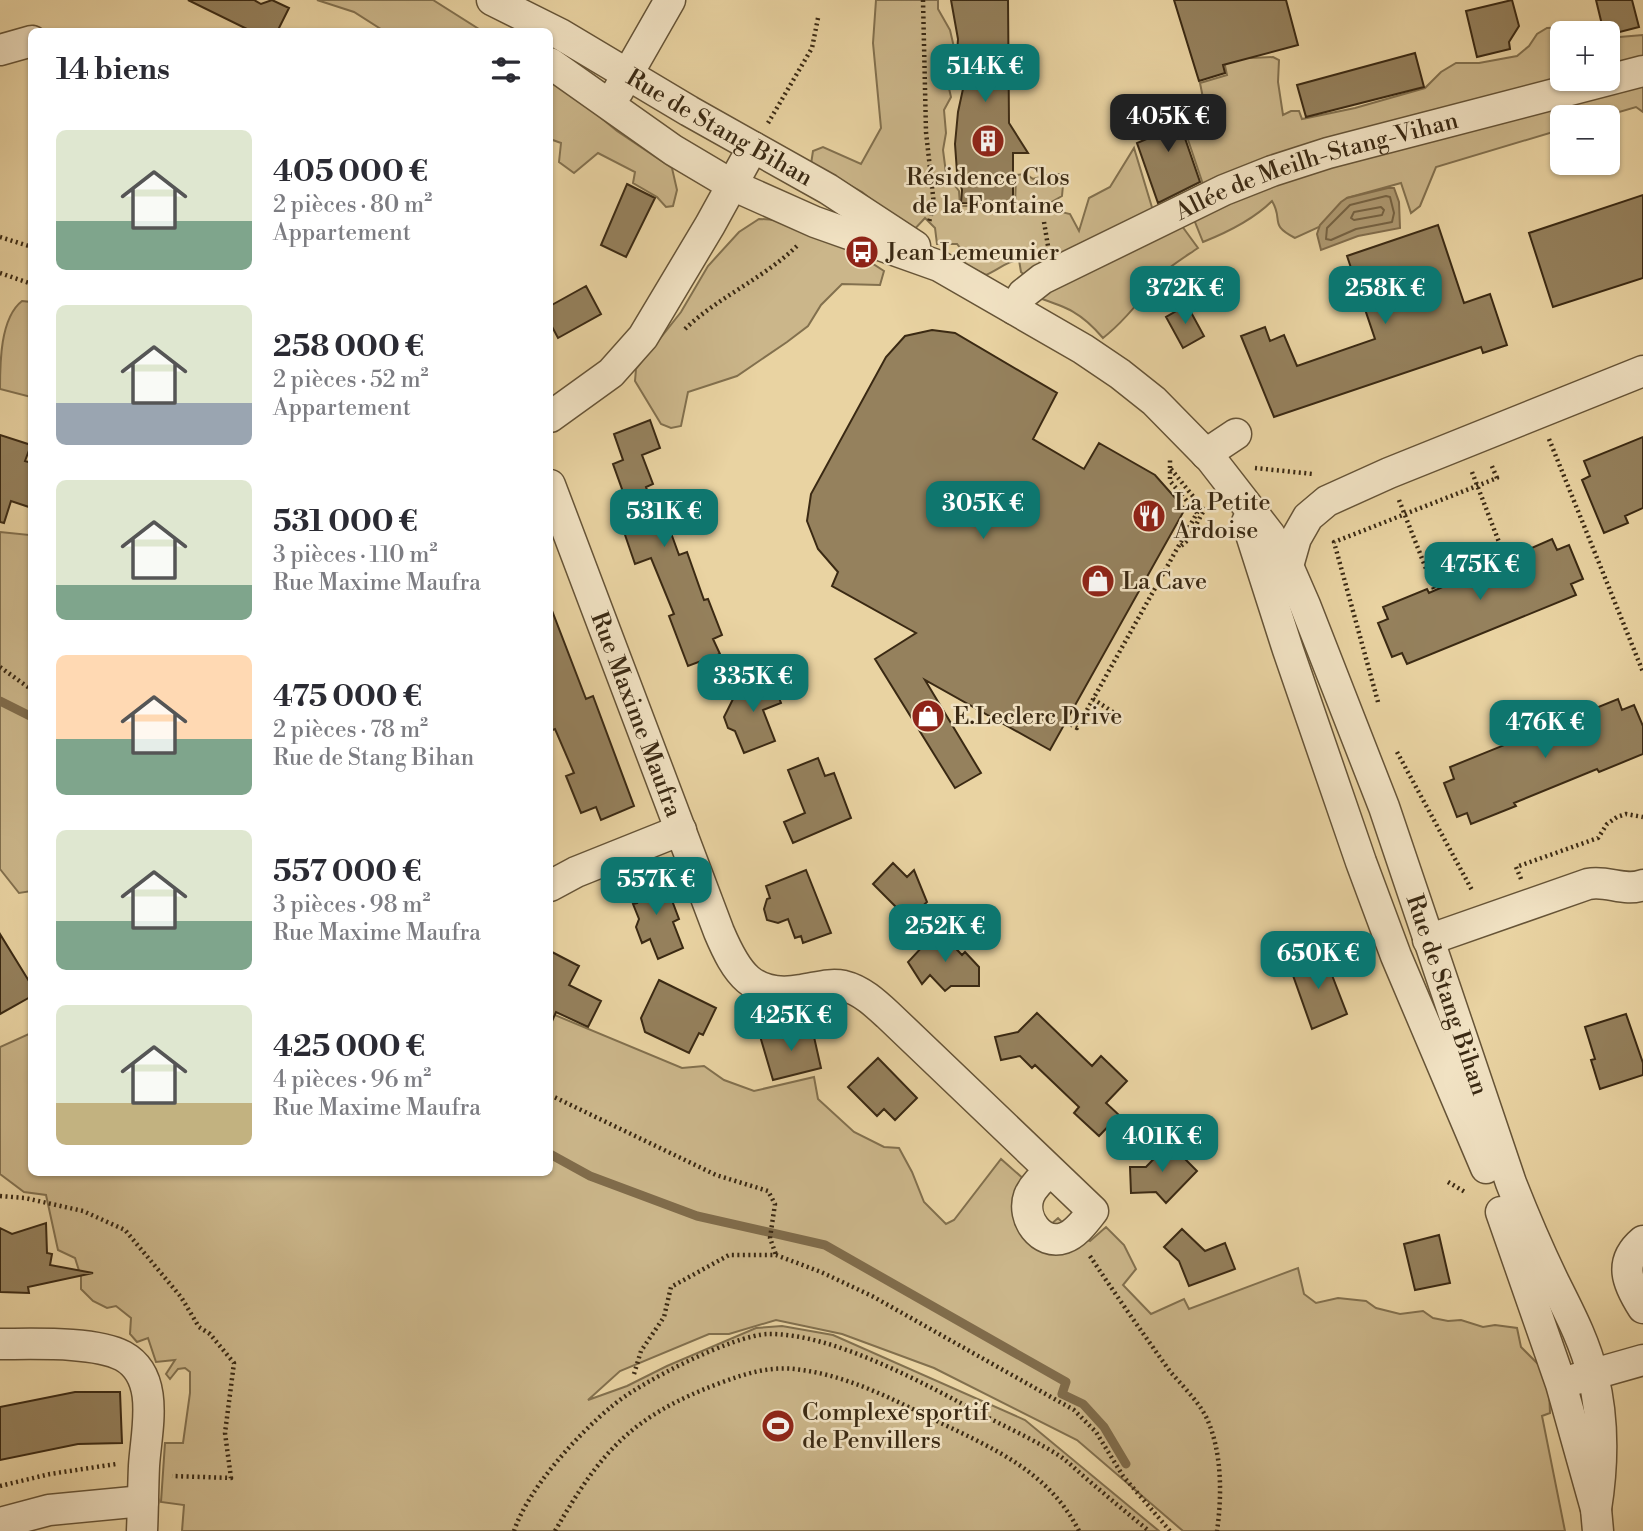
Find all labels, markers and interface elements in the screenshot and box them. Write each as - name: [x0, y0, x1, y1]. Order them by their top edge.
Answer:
- map controls: [1550, 21, 1620, 175]
- button: +: [1550, 21, 1620, 91]
- pin: 514K €: [928, 44, 1042, 104]
- text: 14 biens: [56, 51, 170, 89]
- icon: filters: [487, 51, 525, 89]
- text: 514K €: [946, 53, 1024, 81]
- street label: Rue de Stang Bihan: [620, 63, 818, 193]
- pin: 405K €: [1111, 94, 1225, 154]
- text: 405K €: [1126, 103, 1210, 131]
- button: −: [1550, 105, 1620, 175]
- street label: Allée de Meilh-Stang-Vihan: [1169, 106, 1462, 228]
- building icon: Résidence Clos de la Fontaine: [969, 122, 1007, 160]
- text: 405 000 €: [273, 153, 428, 191]
- icon: home: [112, 158, 196, 242]
- place label: Résidence Clos de la Fontaine: [906, 163, 1070, 221]
- text: 2 pièces · 80 m²: [273, 191, 432, 219]
- text: Appartement: [273, 219, 411, 247]
- bus stop icon: Jean Lemeunier: [843, 233, 881, 271]
- place label: Jean Lemeunier: [885, 238, 1059, 268]
- pin: 372K €: [1128, 266, 1242, 326]
- pin: 258K €: [1328, 266, 1442, 326]
- text: 372K €: [1146, 275, 1224, 303]
- text: 258K €: [1345, 275, 1425, 303]
- text: 258 000 €: [273, 328, 424, 366]
- icon: home: [112, 333, 196, 417]
- text: 2 pièces · 52 m²: [273, 366, 429, 394]
- text: Appartement: [273, 394, 411, 422]
- pin: 305K €: [926, 482, 1040, 541]
- place label: La Petite Ardoise: [1173, 488, 1271, 546]
- pin: 531K €: [607, 490, 721, 549]
- text: 305K €: [942, 490, 1024, 518]
- restaurant icon: La Petite Ardoise: [1130, 497, 1168, 535]
- text: 531K €: [626, 498, 702, 526]
- text: 531 000 €: [273, 503, 418, 541]
- icon: home: [112, 508, 196, 592]
- text: 3 pièces · 110 m²: [273, 541, 438, 569]
- pin: 475K €: [1423, 542, 1537, 602]
- text: 475K €: [1441, 551, 1519, 579]
- shop icon: La Cave: [1079, 562, 1117, 600]
- place label: La Cave: [1122, 567, 1207, 597]
- text: Rue Maxime Maufra: [273, 569, 481, 597]
- street label: Rue Maxime Maufra: [583, 608, 688, 822]
- pin: 335K €: [696, 654, 810, 714]
- text: 335K €: [713, 663, 793, 691]
- text: 475 000 €: [273, 678, 422, 716]
- icon: home: [112, 683, 196, 767]
- shop icon: E.Leclerc Drive: [909, 697, 947, 735]
- pin: 476K €: [1488, 700, 1602, 760]
- place label: E.Leclerc Drive: [953, 702, 1122, 732]
- text: 476K €: [1506, 709, 1584, 737]
- text: 2 pièces · 78 m²: [273, 716, 428, 744]
- text: Rue de Stang Bihan: [273, 744, 474, 772]
- text: 557 000 €: [273, 853, 422, 891]
- icon: home: [112, 858, 196, 942]
- pin: 557K €: [599, 858, 713, 917]
- text: 557K €: [617, 866, 695, 894]
- text: 3 pièces · 98 m²: [273, 891, 431, 919]
- street label: Rue de Stang Bihan: [1399, 891, 1494, 1099]
- pin: 252K €: [888, 904, 1002, 964]
- text: 252K €: [905, 913, 985, 941]
- text: Rue Maxime Maufra: [273, 919, 481, 947]
- pin: 650K €: [1261, 932, 1375, 991]
- text: 650K €: [1277, 940, 1359, 968]
- pin: 425K €: [734, 993, 848, 1053]
- text: 425K €: [750, 1002, 832, 1030]
- text: 425 000 €: [273, 1028, 425, 1066]
- icon: home: [112, 1033, 196, 1117]
- text: 4 pièces · 96 m²: [273, 1066, 431, 1094]
- text: Rue Maxime Maufra: [273, 1094, 481, 1122]
- pin: 401K €: [1105, 1114, 1219, 1174]
- text: 401K €: [1122, 1123, 1202, 1151]
- place label: Complexe sportif de Penvillers: [802, 1398, 990, 1456]
- sports icon: Complexe sportif de Penvillers: [759, 1407, 797, 1445]

